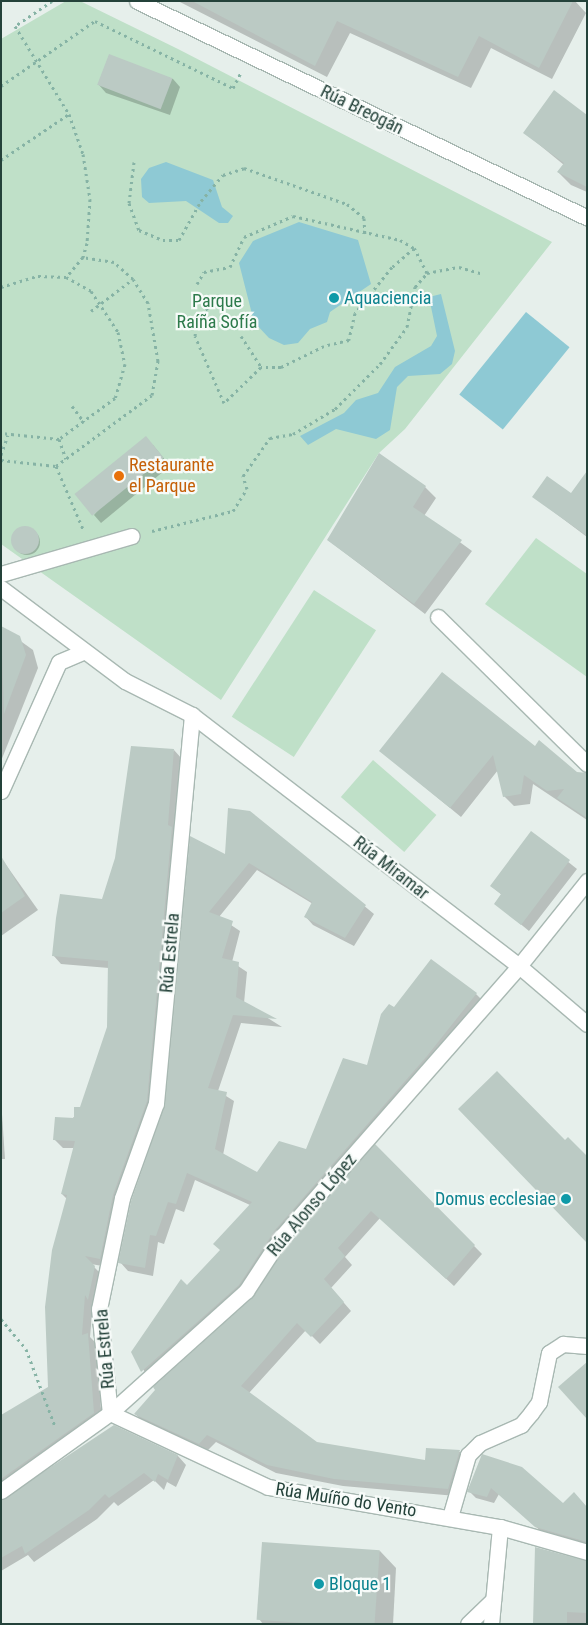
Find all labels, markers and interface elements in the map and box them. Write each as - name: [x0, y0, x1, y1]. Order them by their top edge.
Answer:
- street label: Rúa Breogán: [317, 81, 407, 139]
- place label: Aquaciencia: [344, 287, 431, 309]
- park label: Parque Raíña Sofía: [177, 291, 257, 334]
- marker: Aquaciencia: [328, 292, 340, 304]
- place label: Restaurante el Parque: [129, 455, 214, 498]
- marker: Restaurante el Parque: [113, 470, 125, 482]
- street label: Rúa Miramar: [349, 832, 433, 904]
- street label: Rúa Estrela: [156, 912, 184, 994]
- street label: Rúa Alonso López: [263, 1149, 361, 1261]
- place label: Domus ecclesiae: [435, 1188, 556, 1210]
- marker: Domus ecclesiae: [560, 1193, 572, 1205]
- street label: Rúa Estrela: [91, 1308, 119, 1390]
- street label: Rúa Muíño do Vento: [274, 1478, 418, 1522]
- place label: Bloque 1: [329, 1573, 391, 1595]
- marker: Bloque 1: [313, 1578, 325, 1590]

